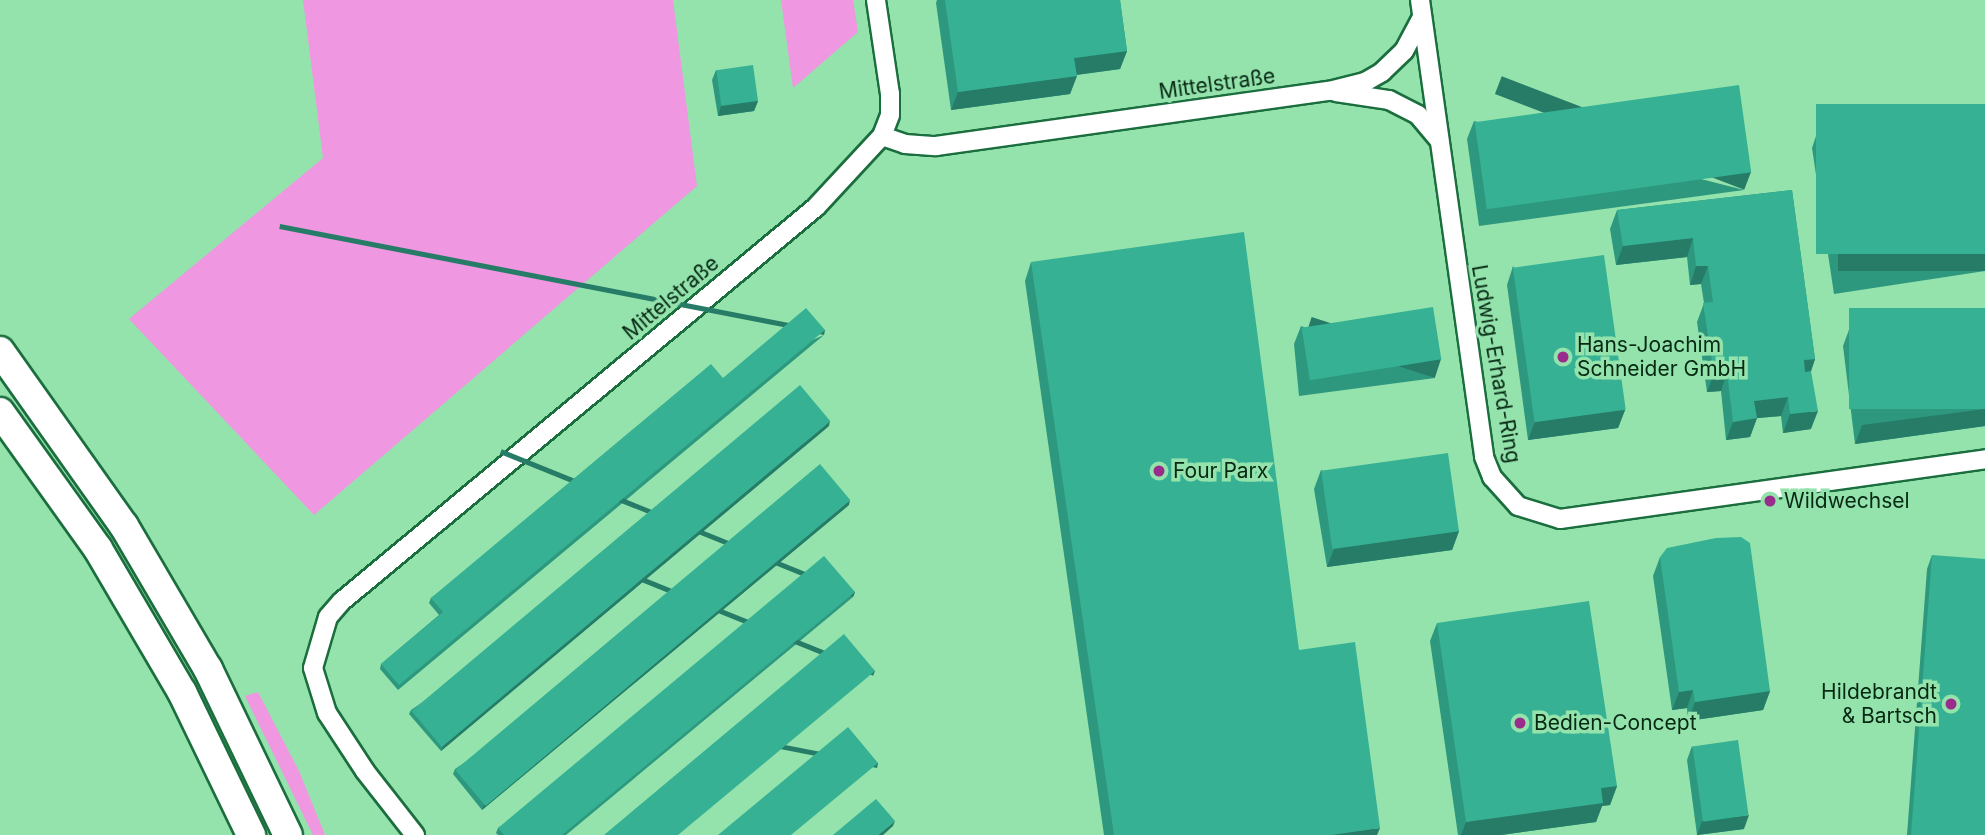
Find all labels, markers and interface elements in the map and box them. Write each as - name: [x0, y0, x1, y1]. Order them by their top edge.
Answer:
- street label: Mittelstraße: [1157, 63, 1277, 105]
- street label: Mittelstraße: [618, 251, 724, 345]
- street label: Ludwig-Erhard-Ring: [1466, 263, 1526, 465]
- place label: Hans-Joachim Schneider GmbH: [1577, 332, 1746, 382]
- marker: Hans-Joachim Schneider GmbH: [1555, 349, 1571, 365]
- place label: Four Parx: [1173, 458, 1268, 484]
- marker: Four Parx: [1151, 463, 1167, 479]
- place label: Wildwechsel: [1784, 488, 1910, 514]
- marker: Wildwechsel: [1762, 493, 1778, 509]
- place label: Hildebrandt & Bartsch: [1821, 679, 1937, 729]
- marker: Hildebrandt & Bartsch: [1943, 696, 1959, 712]
- place label: Bedien-Concept: [1534, 710, 1697, 736]
- marker: Bedien-Concept: [1512, 715, 1528, 731]

